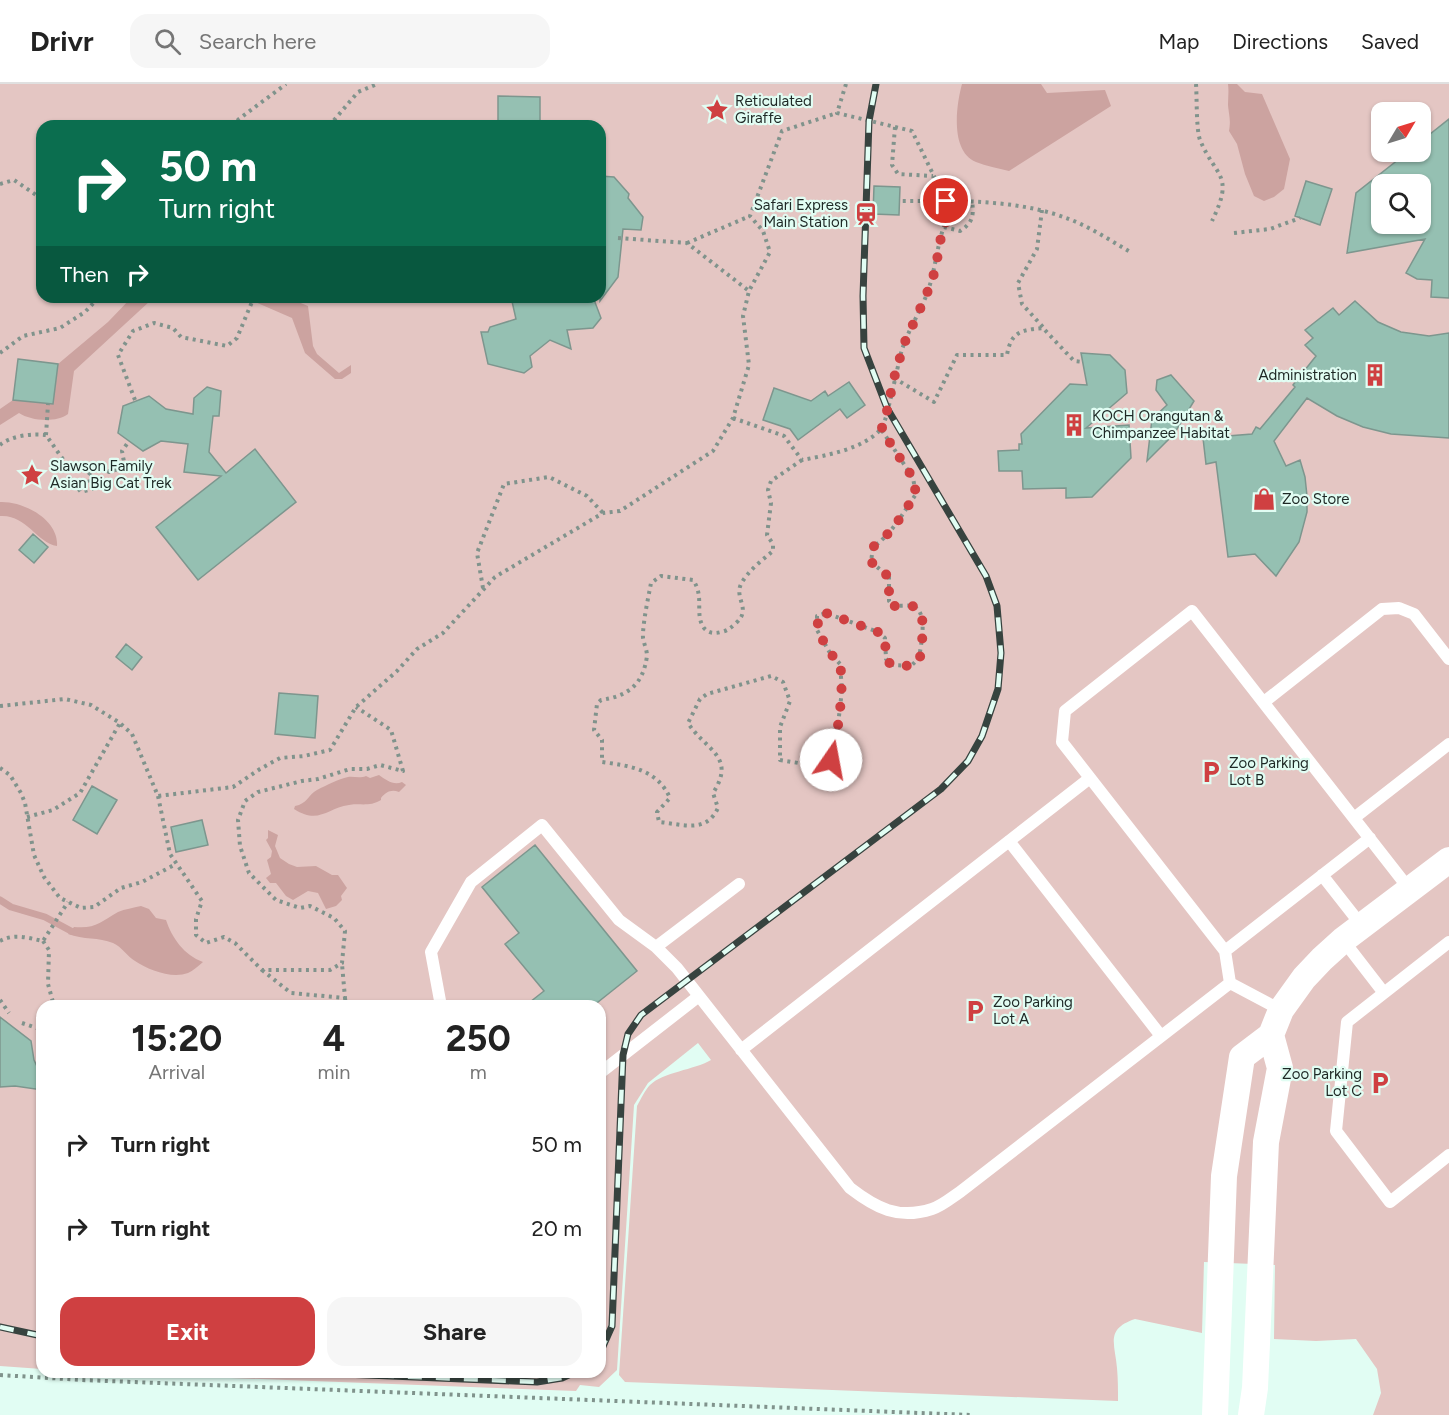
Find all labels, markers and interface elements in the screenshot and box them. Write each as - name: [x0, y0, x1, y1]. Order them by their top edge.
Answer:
- search box: [130, 14, 550, 68]
- text: Drivr: [30, 24, 94, 58]
- icon: search: [151, 25, 184, 58]
- text: Search here: [199, 28, 316, 55]
- text: Map: [1158, 29, 1199, 54]
- text: Directions: [1232, 29, 1328, 54]
- text: Saved: [1361, 29, 1419, 54]
- place label: Reticulated Giraffe: [735, 92, 812, 127]
- place icon: Reticulated Giraffe: [704, 97, 730, 123]
- north arrow: [1371, 102, 1431, 162]
- map controls: [1371, 102, 1431, 234]
- text: 50 m: [159, 141, 257, 192]
- icon: right: [60, 144, 138, 222]
- button: search: [1371, 174, 1431, 234]
- pin: [920, 175, 971, 226]
- icon: arrive: [929, 184, 962, 217]
- text: Turn right: [159, 192, 275, 225]
- place label: Safari Express Main Station: [754, 196, 848, 231]
- station icon: Safari Express Main Station: [853, 201, 879, 227]
- icon: right: [121, 258, 154, 291]
- text: Then: [60, 261, 109, 288]
- building icon: Administration: [1362, 362, 1388, 388]
- place label: Administration: [1258, 366, 1357, 384]
- place label: KOCH Orangutan & Chimpanzee Habitat: [1092, 407, 1230, 442]
- building icon: KOCH Orangutan & Chimpanzee Habitat: [1061, 412, 1087, 438]
- place label: Slawson Family Asian Big Cat Trek: [50, 457, 172, 492]
- place icon: Slawson Family Asian Big Cat Trek: [19, 462, 45, 488]
- shop icon: Zoo Store: [1251, 486, 1277, 512]
- place label: Zoo Store: [1282, 490, 1350, 508]
- position arrow: [799, 728, 863, 792]
- place label: Zoo Parking Lot B: [1229, 754, 1309, 789]
- parking icon: Zoo Parking Lot B: [1198, 759, 1224, 785]
- place label: Zoo Parking Lot A: [993, 993, 1073, 1028]
- parking icon: Zoo Parking Lot A: [962, 998, 988, 1024]
- text: 15:20: [131, 1017, 222, 1060]
- text: 4: [323, 1017, 345, 1060]
- text: 250: [446, 1017, 511, 1060]
- text: Arrival: [149, 1060, 205, 1084]
- text: min: [318, 1060, 350, 1084]
- text: m: [470, 1060, 487, 1084]
- place label: Zoo Parking Lot C: [1282, 1065, 1362, 1100]
- parking icon: Zoo Parking Lot C: [1367, 1070, 1393, 1096]
- icon: right: [60, 1128, 93, 1161]
- text: Turn right: [111, 1131, 210, 1158]
- text: 50 m: [531, 1131, 582, 1158]
- icon: right: [60, 1212, 93, 1245]
- text: Turn right: [111, 1215, 210, 1242]
- text: 20 m: [531, 1215, 582, 1242]
- button: Exit: [60, 1297, 315, 1366]
- button: Share: [327, 1297, 582, 1366]

